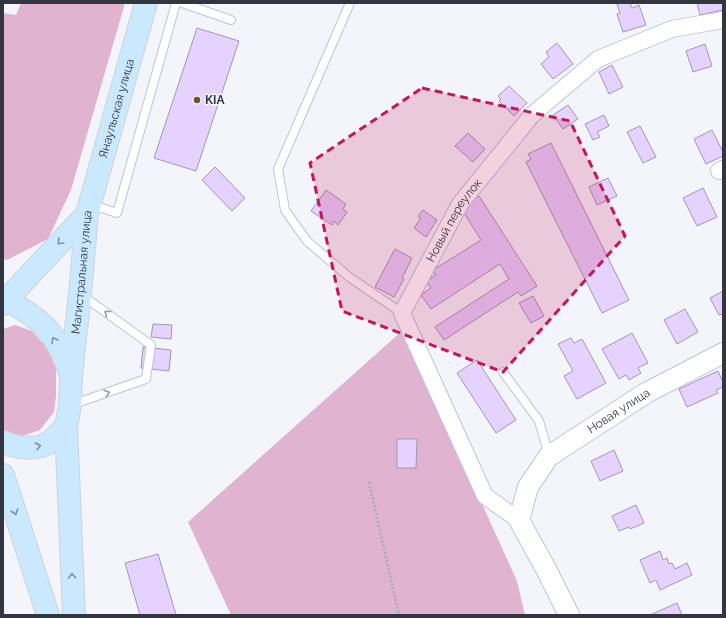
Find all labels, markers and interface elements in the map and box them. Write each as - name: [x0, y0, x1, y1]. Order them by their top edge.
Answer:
- street label: Янаульская улица: [96, 57, 137, 160]
- place label: KIA: [205, 93, 225, 107]
- marker: KIA: [192, 95, 202, 105]
- street label: Новый переулок: [423, 176, 485, 265]
- street label: Магистральная улица: [69, 208, 95, 335]
- one-way arrow: [58, 238, 65, 245]
- one-way arrow: [104, 311, 111, 318]
- one-way arrow: [51, 337, 59, 344]
- street label: Новая улица: [585, 385, 653, 436]
- one-way arrow: [103, 389, 110, 398]
- one-way arrow: [34, 442, 41, 451]
- one-way arrow: [10, 508, 19, 515]
- one-way arrow: [68, 573, 77, 579]

